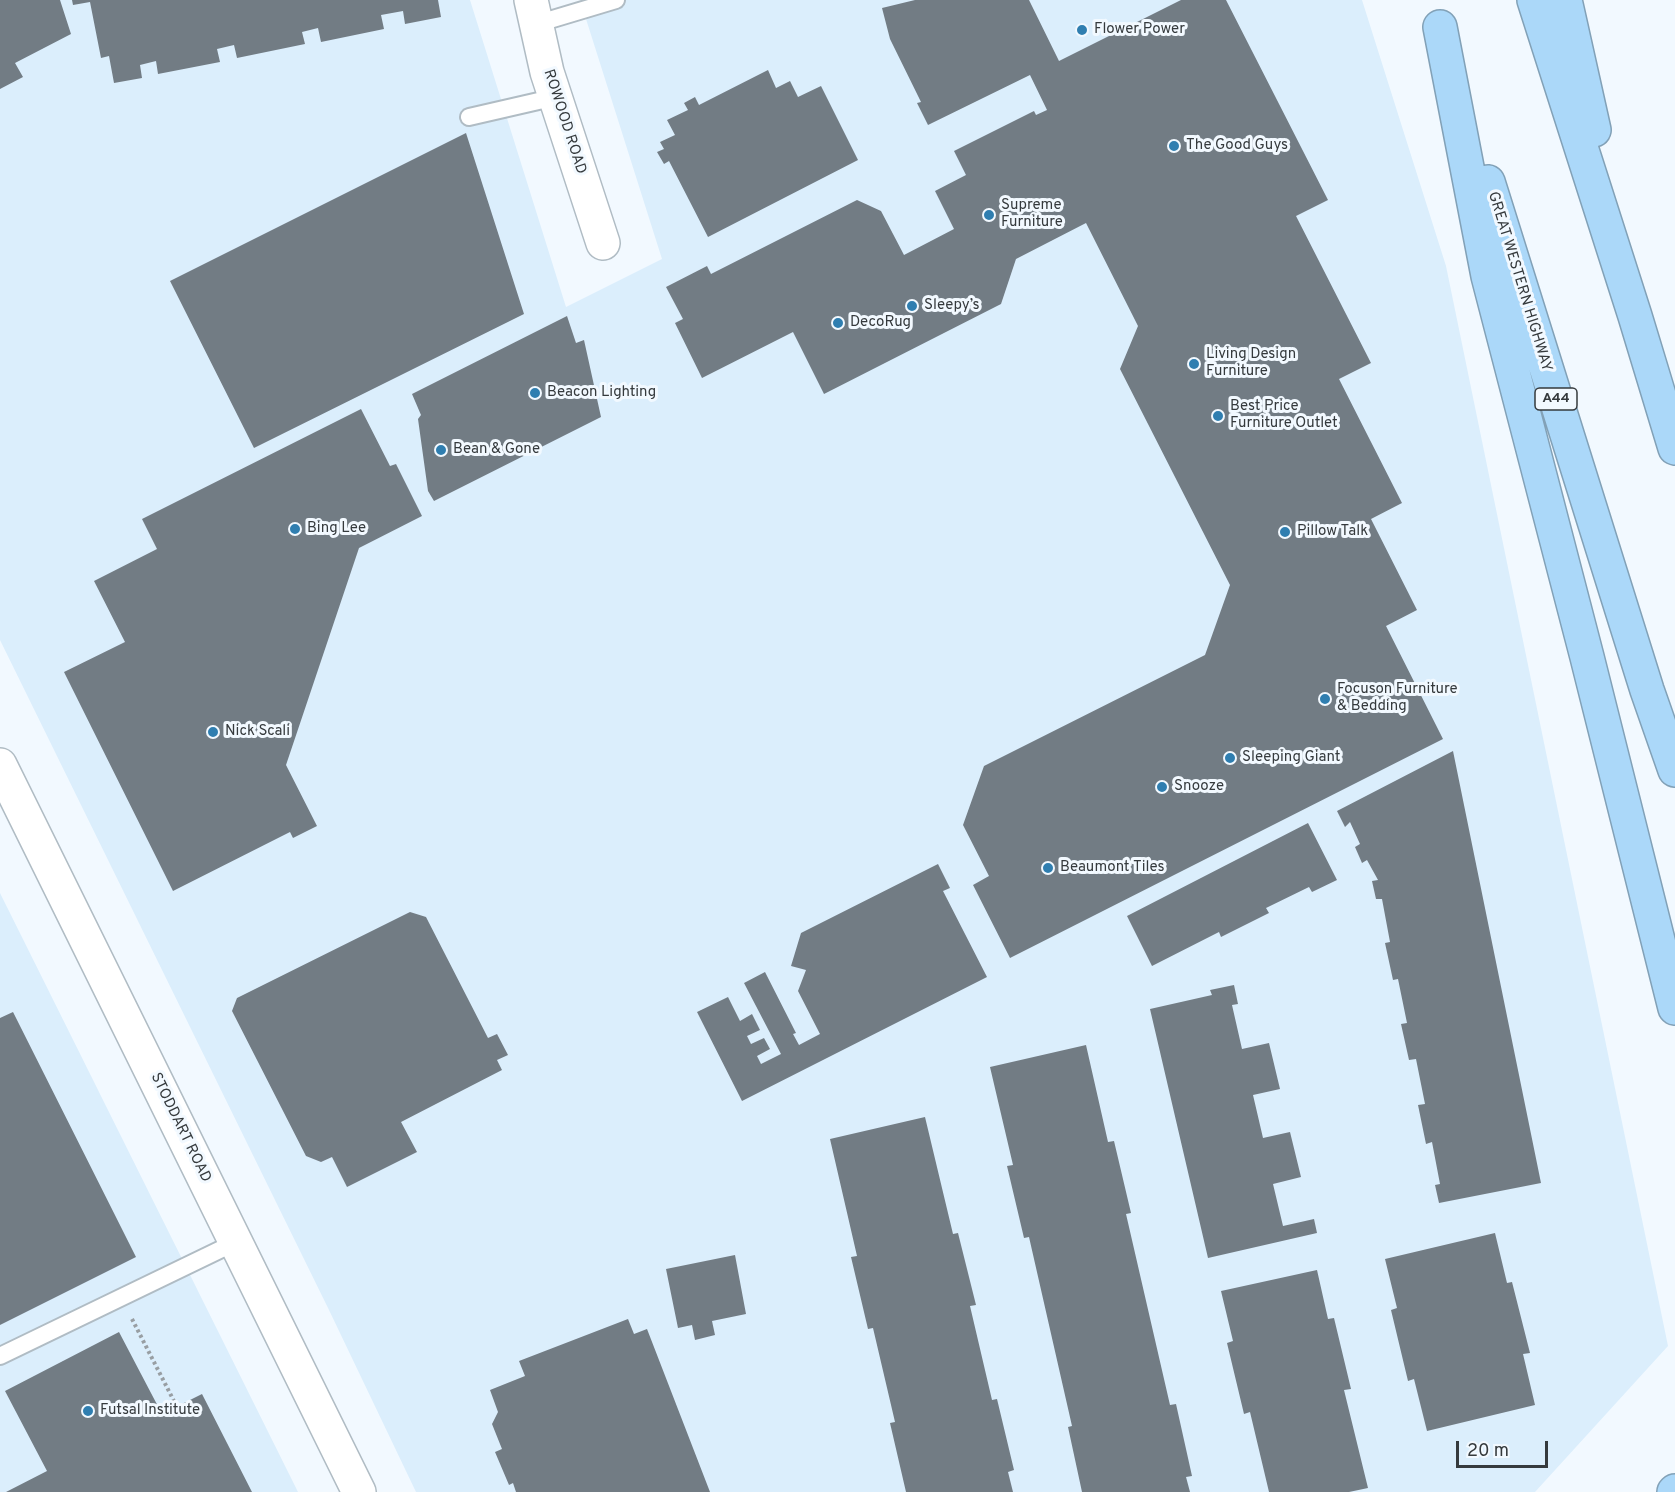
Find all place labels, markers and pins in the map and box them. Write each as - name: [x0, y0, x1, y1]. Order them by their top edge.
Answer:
- place label: Flower Power: [1094, 21, 1185, 39]
- marker: Flower Power: [1075, 23, 1089, 37]
- place label: The Good Guys: [1186, 137, 1288, 155]
- marker: The Good Guys: [1167, 139, 1181, 153]
- place label: Supreme Furniture: [1001, 197, 1063, 232]
- marker: Supreme Furniture: [982, 208, 996, 222]
- place label: Sleepy’s: [924, 297, 980, 315]
- marker: Sleepy’s: [905, 299, 919, 313]
- place label: DecoRug: [850, 314, 911, 332]
- marker: DecoRug: [831, 316, 845, 330]
- place label: Living Design Furniture: [1206, 346, 1296, 381]
- marker: Living Design Furniture: [1187, 357, 1201, 371]
- place label: Beacon Lighting: [547, 384, 656, 402]
- marker: Beacon Lighting: [528, 386, 542, 400]
- place label: Best Price Furniture Outlet: [1230, 398, 1338, 433]
- marker: Best Price Furniture Outlet: [1211, 409, 1225, 423]
- place label: Bean & Gone: [453, 441, 540, 459]
- marker: Bean & Gone: [434, 443, 448, 457]
- place label: Bing Lee: [307, 520, 366, 538]
- marker: Bing Lee: [288, 522, 302, 536]
- place label: Pillow Talk: [1297, 523, 1368, 541]
- marker: Pillow Talk: [1278, 525, 1292, 539]
- place label: Focuson Furniture & Bedding: [1337, 681, 1458, 716]
- marker: Focuson Furniture & Bedding: [1318, 692, 1332, 706]
- place label: Nick Scali: [225, 723, 290, 741]
- marker: Nick Scali: [206, 725, 220, 739]
- place label: Sleeping Giant: [1242, 749, 1341, 767]
- marker: Sleeping Giant: [1223, 751, 1237, 765]
- place label: Snooze: [1174, 778, 1224, 796]
- marker: Snooze: [1155, 780, 1169, 794]
- place label: Beaumont Tiles: [1060, 859, 1164, 877]
- marker: Beaumont Tiles: [1041, 861, 1055, 875]
- place label: Futsal Institute: [100, 1402, 200, 1420]
- marker: Futsal Institute: [81, 1404, 95, 1418]

